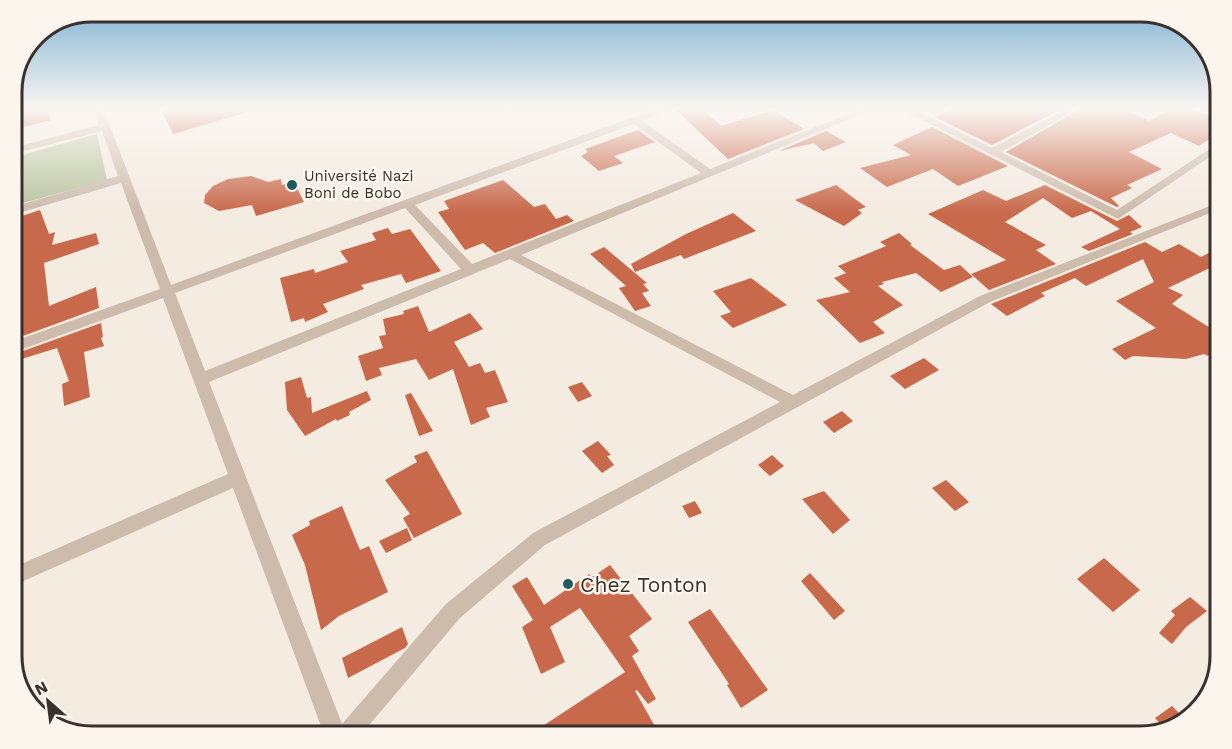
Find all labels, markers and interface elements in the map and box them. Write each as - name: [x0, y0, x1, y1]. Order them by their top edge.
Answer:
- place label: Université Nazi Boni de Bobo: [304, 167, 413, 202]
- marker: Université Nazi Boni de Bobo: [285, 178, 299, 192]
- place label: Chez Tonton: [580, 572, 708, 597]
- marker: Chez Tonton: [561, 577, 575, 591]
- north arrow: [18, 671, 78, 731]
- text: N: [31, 677, 51, 699]

